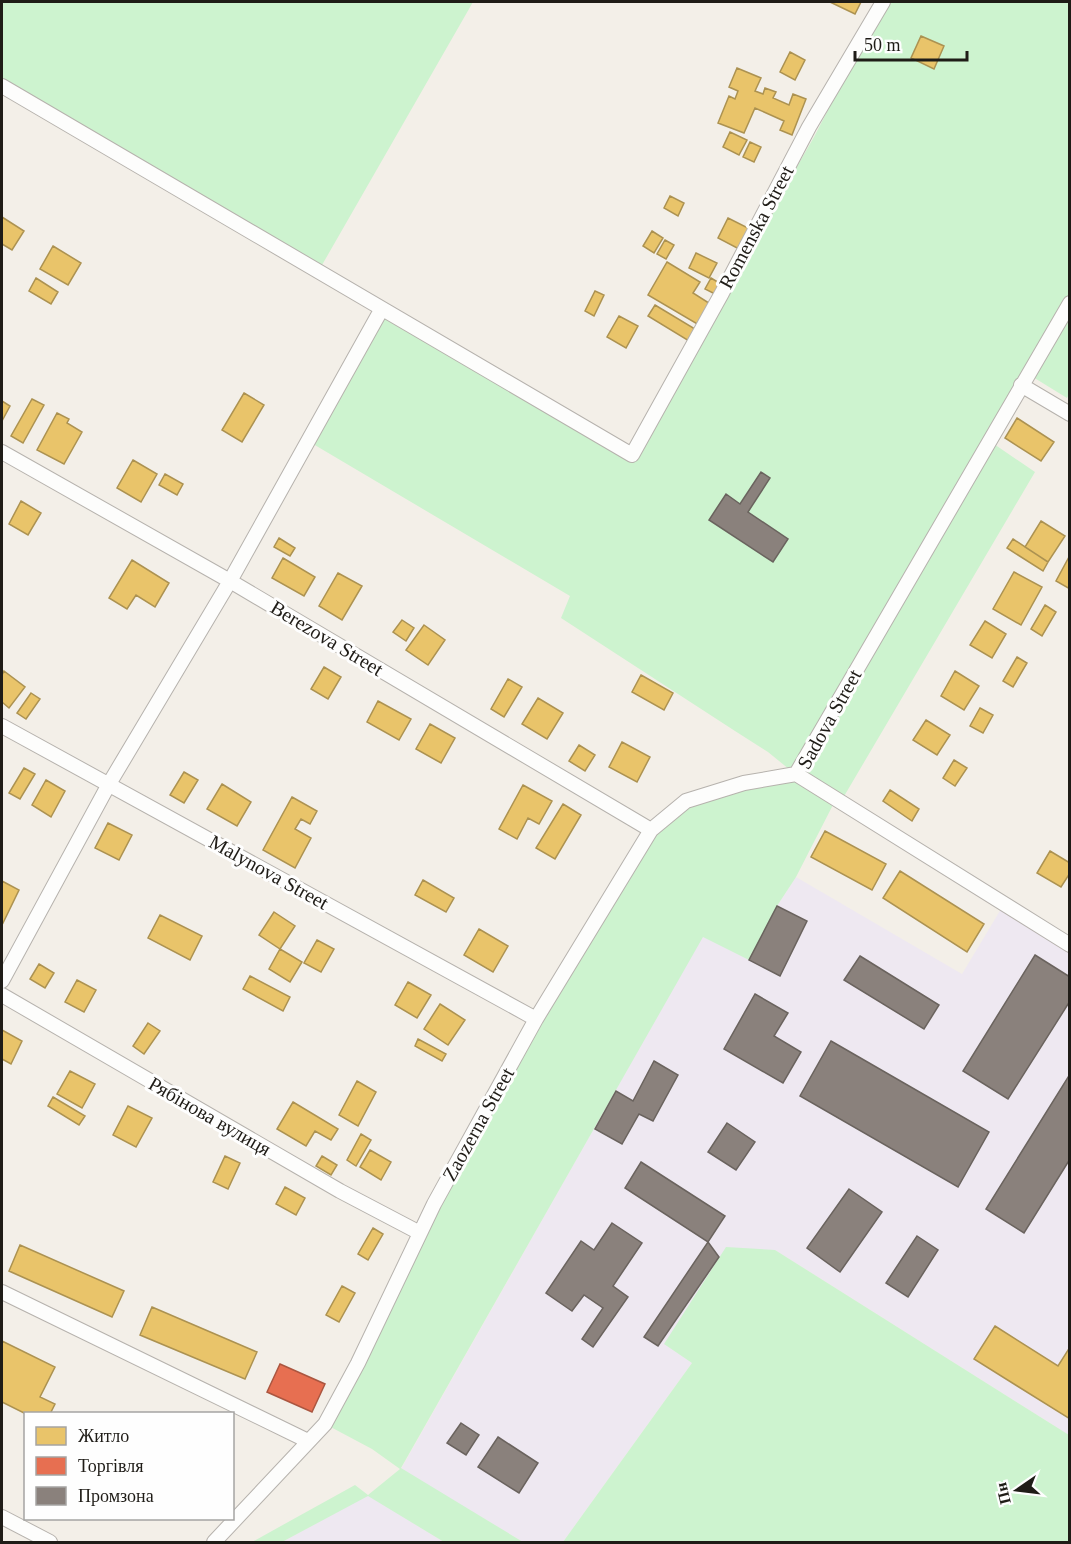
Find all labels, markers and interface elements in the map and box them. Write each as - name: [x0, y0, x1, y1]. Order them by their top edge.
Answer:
- scale bar: [855, 24, 968, 62]
- text: 50 m: [864, 35, 901, 55]
- street label: Romenska Street: [714, 161, 798, 292]
- street label: Berezova Street: [267, 596, 388, 680]
- street label: Sadova Street: [793, 665, 866, 773]
- street label: Malynova Street: [205, 830, 333, 915]
- street label: Zaozerna Street: [438, 1063, 518, 1184]
- street label: Рябінова вулиця: [144, 1072, 275, 1161]
- legend: [24, 1412, 234, 1520]
- text: Житло: [78, 1426, 129, 1446]
- text: Торгівля: [78, 1456, 144, 1476]
- north arrow: [987, 1460, 1047, 1520]
- text: Пн: [992, 1481, 1014, 1506]
- text: Промзона: [78, 1486, 154, 1506]

